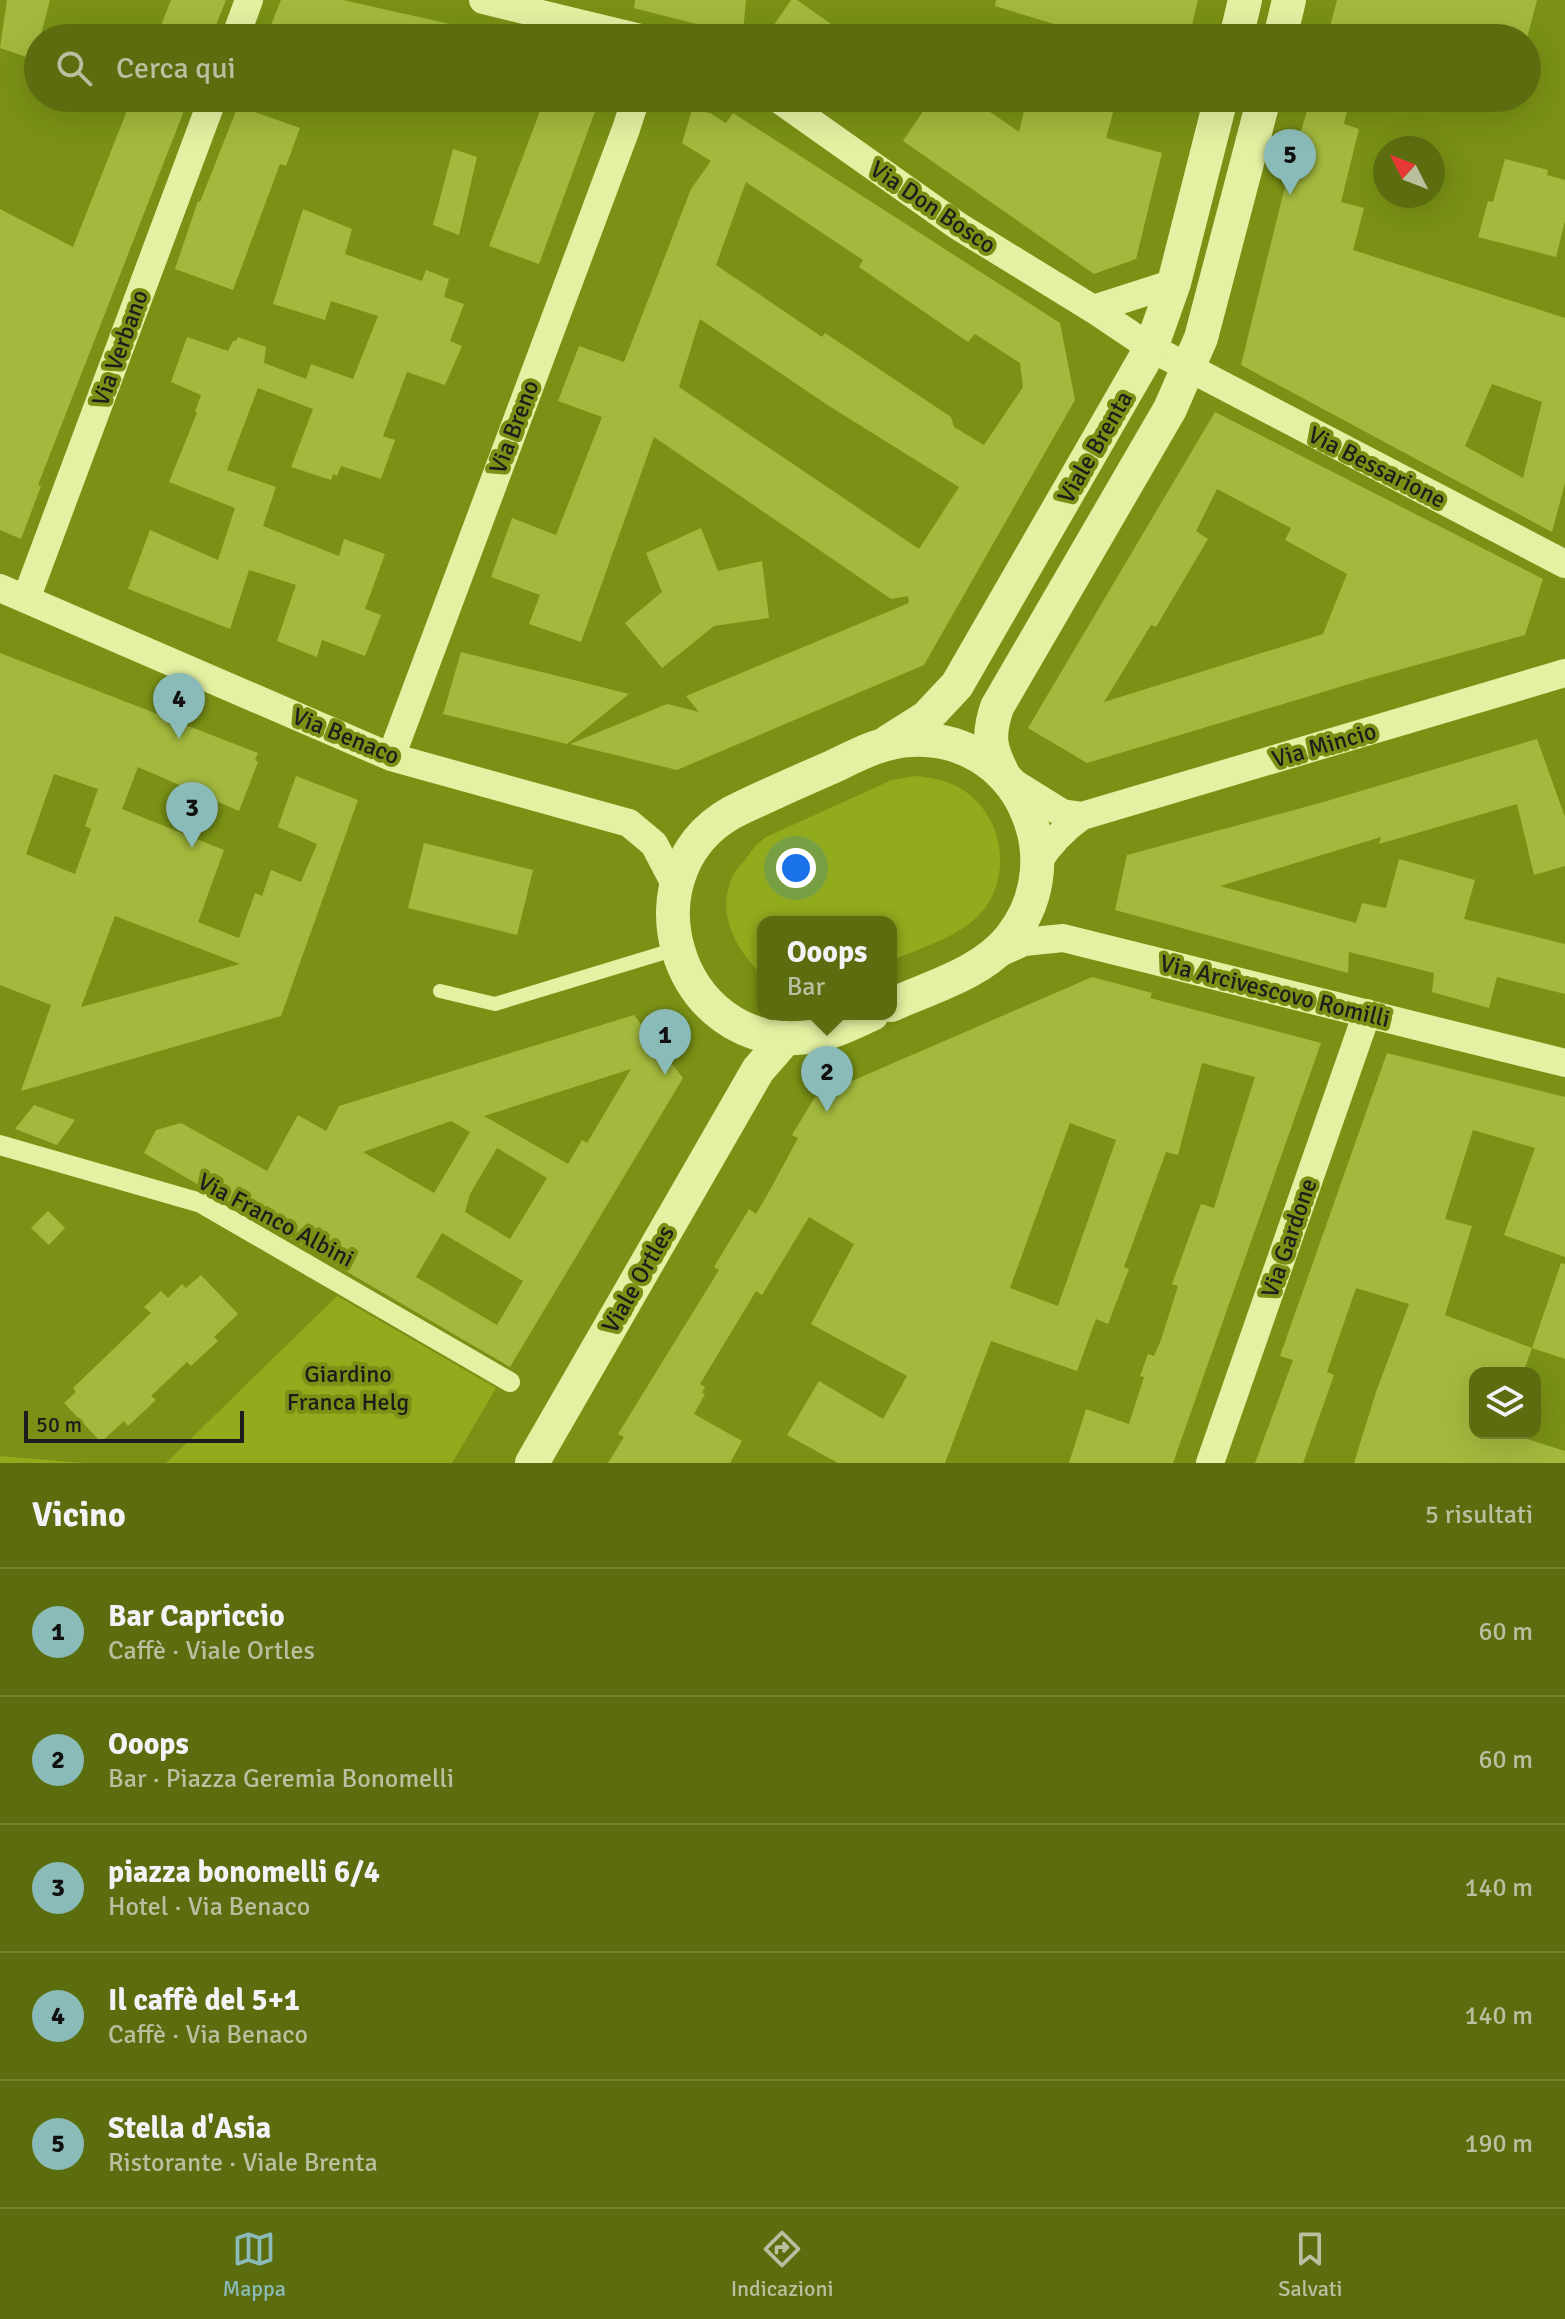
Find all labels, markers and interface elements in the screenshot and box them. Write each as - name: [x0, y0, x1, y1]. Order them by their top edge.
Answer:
- search box: [24, 24, 1541, 112]
- icon: search: [52, 46, 96, 90]
- text: Cerca qui: [116, 50, 236, 87]
- pin: 5: [1264, 129, 1316, 195]
- north arrow: [1373, 136, 1445, 208]
- street label: Via Don Bosco: [864, 154, 1002, 260]
- street label: Via Verbano: [85, 286, 155, 410]
- street label: Via Breno: [482, 376, 546, 478]
- street label: Viale Brenta: [1051, 385, 1139, 509]
- street label: Via Bessarione: [1303, 419, 1451, 515]
- pin: 4: [153, 673, 205, 739]
- street label: Via Benaco: [288, 701, 404, 771]
- street label: Via Mincio: [1268, 716, 1380, 774]
- pin: 3: [166, 782, 218, 848]
- your location: [776, 848, 816, 888]
- popup: [757, 916, 897, 1020]
- text: Ooops: [787, 934, 867, 971]
- street label: Via Arcivescovo Romilli: [1157, 948, 1393, 1034]
- text: Bar: [787, 971, 825, 1003]
- pin: 1: [639, 1009, 691, 1075]
- pin: 2: [801, 1046, 853, 1112]
- street label: Via Franco Albini: [193, 1166, 359, 1274]
- street label: Via Gardone: [1255, 1174, 1323, 1302]
- street label: Viale Ortles: [595, 1220, 681, 1338]
- park label: Giardino Franca Helg: [287, 1359, 409, 1417]
- map controls: [1469, 1367, 1541, 1439]
- button: layers: [1469, 1367, 1541, 1439]
- scale bar: [24, 1407, 244, 1443]
- text: 50 m: [36, 1411, 82, 1438]
- text: Vicino: [32, 1494, 126, 1536]
- text: 5 risultati: [1425, 1499, 1533, 1531]
- text: Bar Capriccio: [108, 1598, 285, 1635]
- text: 1: [51, 1616, 65, 1648]
- text: 60 m: [1478, 1616, 1533, 1648]
- text: Caffè · Viale Ortles: [108, 1635, 315, 1667]
- text: Ooops: [108, 1726, 189, 1763]
- text: 2: [51, 1744, 65, 1776]
- text: 60 m: [1478, 1744, 1533, 1776]
- text: Bar · Piazza Geremia Bonomelli: [108, 1763, 454, 1795]
- text: piazza bonomelli 6/4: [108, 1854, 380, 1891]
- text: 3: [51, 1872, 65, 1904]
- text: 140 m: [1464, 1872, 1533, 1904]
- text: Hotel · Via Benaco: [108, 1891, 310, 1923]
- text: Il caffè del 5+1: [108, 1982, 300, 2019]
- text: 4: [51, 2000, 65, 2032]
- text: 140 m: [1464, 2000, 1533, 2032]
- text: Caffè · Via Benaco: [108, 2019, 308, 2051]
- text: Stella d'Asia: [108, 2110, 271, 2147]
- text: 5: [51, 2128, 65, 2160]
- text: 190 m: [1464, 2128, 1533, 2160]
- text: Ristorante · Viale Brenta: [108, 2147, 378, 2179]
- tab: Mappa: [222, 2227, 286, 2302]
- tab: Indicazioni: [731, 2227, 833, 2302]
- tab: Salvati: [1278, 2227, 1343, 2302]

